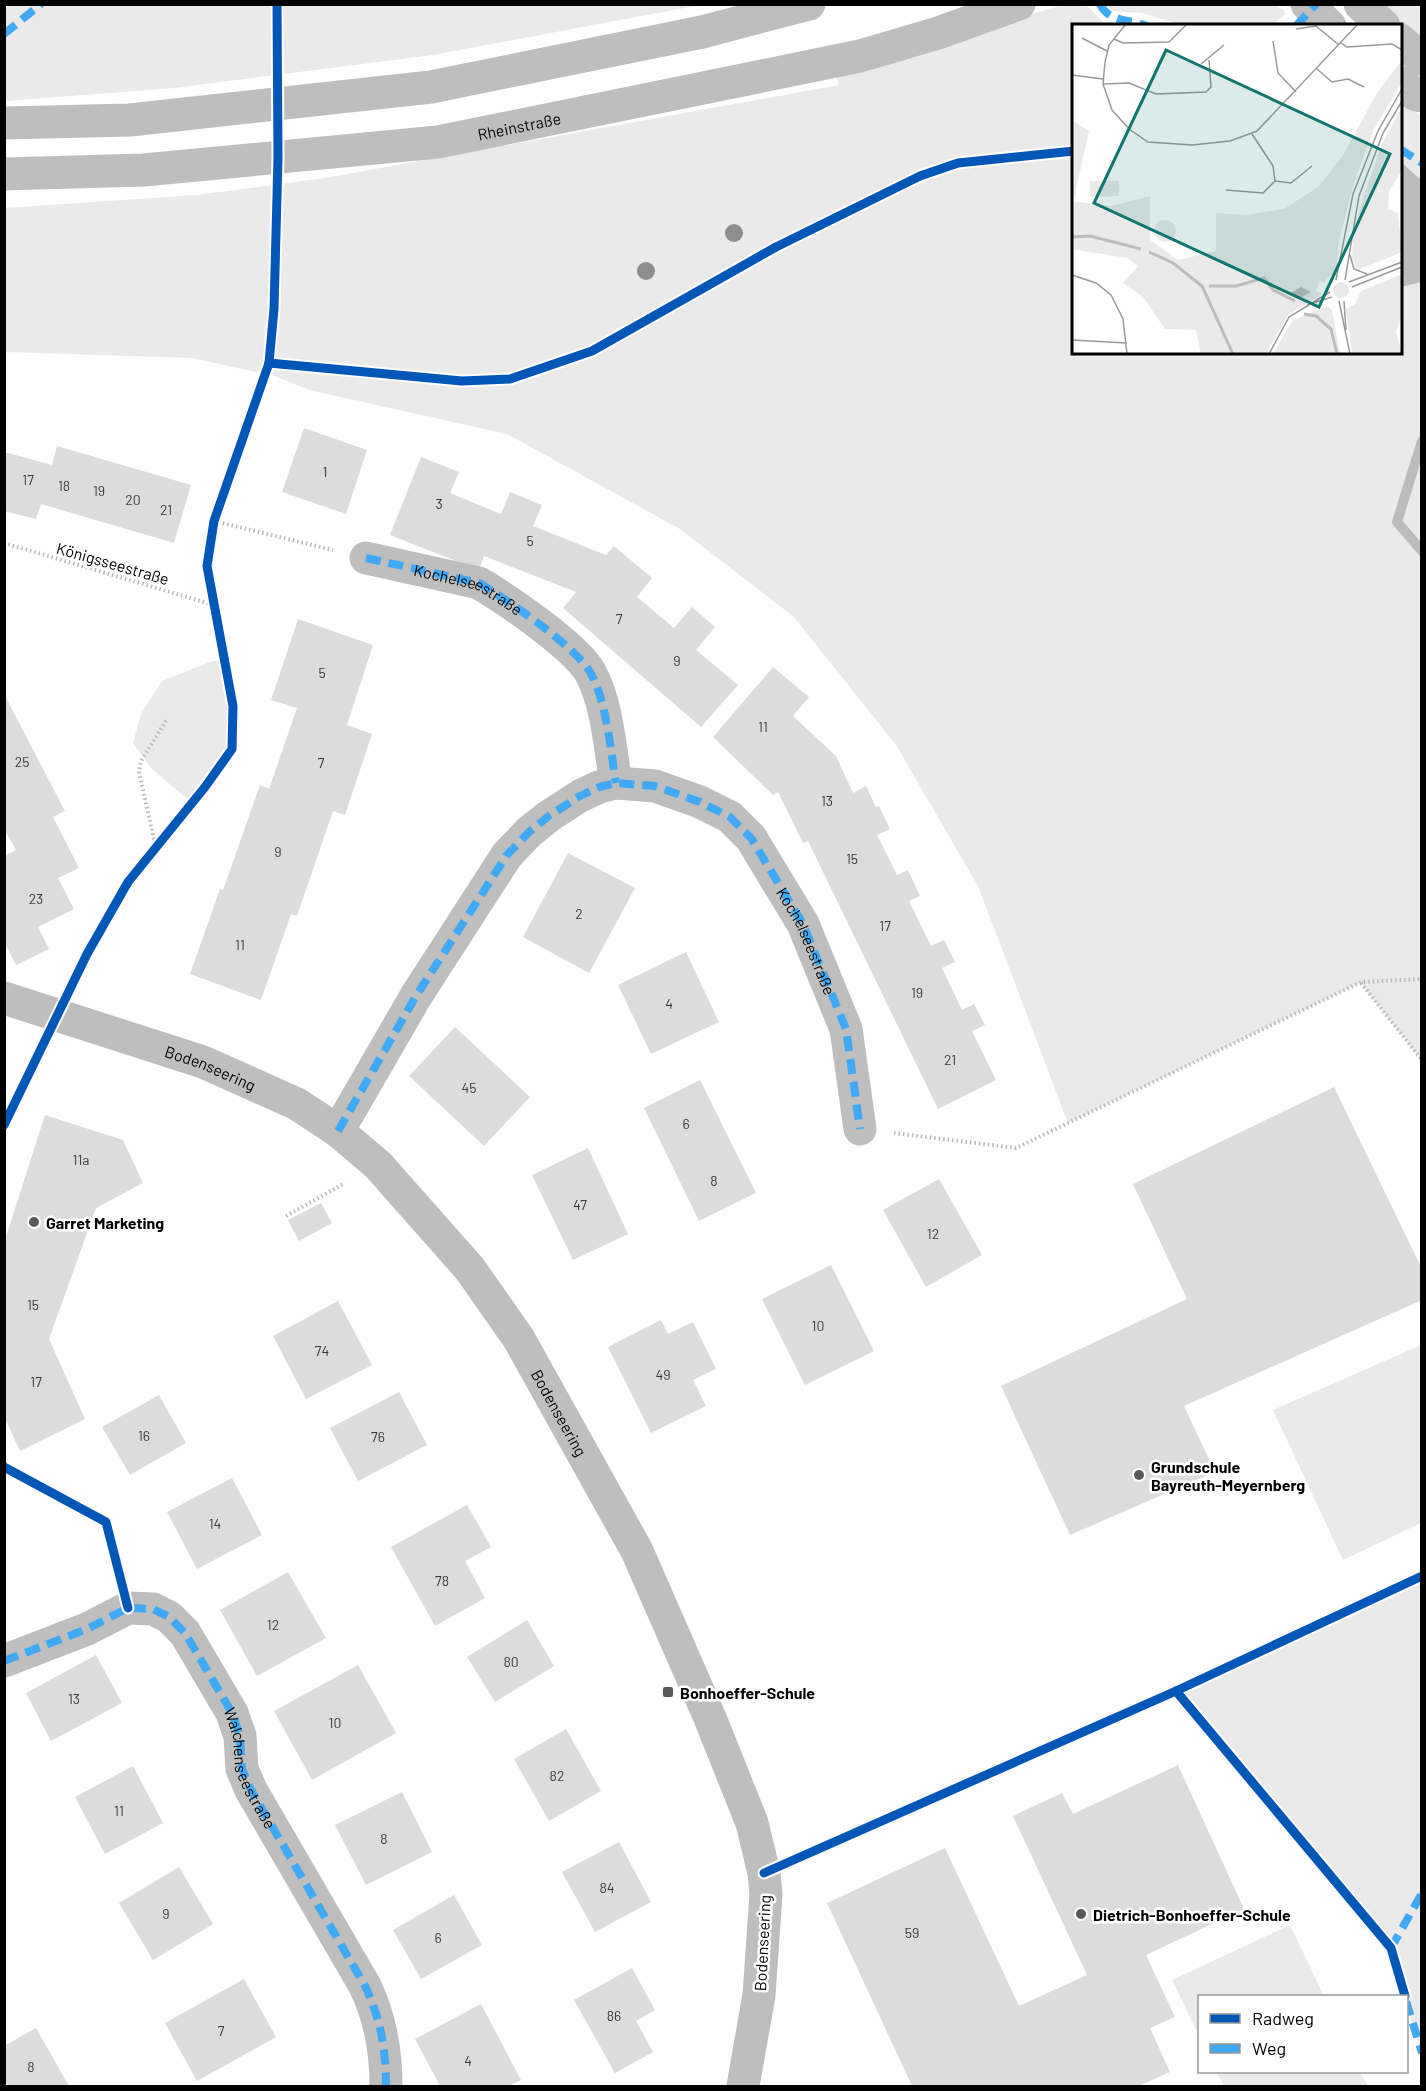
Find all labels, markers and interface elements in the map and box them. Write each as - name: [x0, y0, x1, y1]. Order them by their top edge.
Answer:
- inset map: [1072, 24, 1402, 354]
- street label: Rheinstraße: [476, 108, 562, 143]
- house number: 1: [323, 463, 327, 480]
- house number: 17: [22, 471, 34, 488]
- house number: 18: [58, 477, 70, 494]
- house number: 19: [93, 482, 105, 499]
- house number: 20: [125, 491, 141, 508]
- house number: 3: [435, 495, 443, 512]
- house number: 21: [160, 501, 172, 518]
- house number: 5: [526, 532, 534, 549]
- street label: Königsseestraße: [55, 538, 171, 588]
- street label: Kochelseestraße: [412, 559, 527, 619]
- house number: 7: [616, 610, 623, 627]
- house number: 9: [673, 652, 681, 669]
- house number: 5: [318, 664, 326, 681]
- house number: 11: [758, 718, 768, 735]
- house number: 25: [15, 753, 29, 770]
- house number: 7: [318, 754, 325, 771]
- house number: 13: [821, 792, 833, 809]
- house number: 9: [274, 843, 282, 860]
- house number: 15: [846, 850, 858, 867]
- street label: Kochelseestraße: [773, 883, 840, 997]
- house number: 23: [29, 890, 43, 907]
- house number: 2: [575, 905, 583, 922]
- house number: 17: [879, 917, 891, 934]
- house number: 11: [235, 936, 245, 953]
- house number: 19: [911, 984, 923, 1001]
- house number: 4: [665, 995, 673, 1012]
- street label: Bodenseering: [163, 1041, 259, 1094]
- house number: 21: [944, 1051, 956, 1068]
- house number: 45: [462, 1079, 476, 1096]
- house number: 6: [682, 1115, 690, 1132]
- house number: 11a: [73, 1151, 90, 1168]
- house number: 8: [710, 1172, 718, 1189]
- house number: 47: [573, 1196, 587, 1213]
- place label: Garret Marketing: [46, 1213, 164, 1232]
- marker: Garret Marketing: [27, 1215, 41, 1229]
- house number: 12: [927, 1225, 939, 1242]
- house number: 15: [27, 1296, 39, 1313]
- house number: 10: [812, 1317, 824, 1334]
- house number: 74: [315, 1342, 329, 1359]
- street label: Bodenseering: [528, 1366, 592, 1459]
- house number: 49: [655, 1366, 671, 1383]
- house number: 17: [30, 1373, 42, 1390]
- house number: 16: [138, 1427, 150, 1444]
- house number: 76: [371, 1428, 385, 1445]
- place label: Grundschule Bayreuth-Meyernberg: [1151, 1457, 1305, 1494]
- marker: Grundschule Bayreuth-Meyernberg: [1132, 1468, 1146, 1482]
- house number: 14: [209, 1515, 221, 1532]
- house number: 78: [435, 1572, 449, 1589]
- house number: 12: [267, 1616, 279, 1633]
- house number: 80: [503, 1653, 519, 1670]
- place label: Bonhoeffer-Schule: [680, 1683, 815, 1702]
- marker: Bonhoeffer-Schule: [661, 1685, 675, 1699]
- house number: 13: [68, 1690, 80, 1707]
- street label: Walchenseestraße: [221, 1704, 281, 1832]
- house number: 10: [329, 1714, 341, 1731]
- house number: 82: [550, 1767, 564, 1784]
- house number: 11: [114, 1802, 124, 1819]
- house number: 8: [380, 1830, 388, 1847]
- house number: 84: [599, 1879, 615, 1896]
- street label: Bodenseering: [750, 1894, 774, 1992]
- house number: 9: [162, 1905, 170, 1922]
- place label: Dietrich-Bonhoeffer-Schule: [1093, 1905, 1291, 1924]
- marker: Dietrich-Bonhoeffer-Schule: [1074, 1907, 1088, 1921]
- house number: 59: [905, 1924, 919, 1941]
- house number: 6: [434, 1929, 442, 1946]
- legend: [1198, 1995, 1408, 2073]
- house number: 86: [607, 2007, 621, 2024]
- text: Radweg: [1252, 2007, 1314, 2029]
- house number: 7: [218, 2022, 225, 2039]
- text: Weg: [1252, 2037, 1286, 2059]
- house number: 4: [464, 2052, 472, 2069]
- house number: 8: [27, 2058, 35, 2075]

